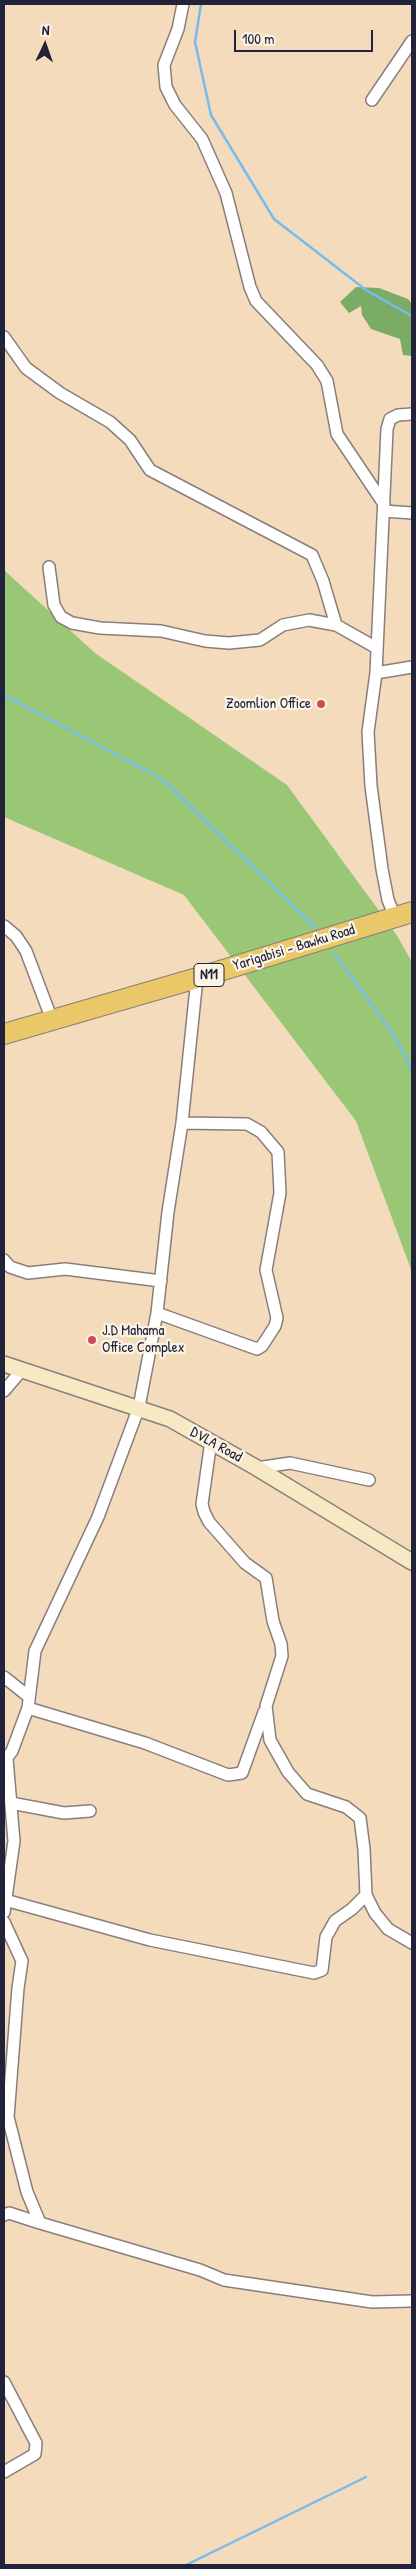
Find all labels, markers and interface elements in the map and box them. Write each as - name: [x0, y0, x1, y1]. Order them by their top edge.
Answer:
- north arrow: [20, 20, 70, 70]
- text: N: [42, 20, 50, 39]
- scale bar: [236, 20, 375, 52]
- text: 100 m: [242, 28, 275, 49]
- place label: Zoomlion Office: [226, 695, 311, 713]
- marker: Zoomlion Office: [315, 698, 327, 710]
- street label: Yarigabisi - Bawku Road: [231, 921, 357, 975]
- road number: N11: [194, 964, 224, 986]
- place label: J.D Mahama Office Complex: [102, 1322, 184, 1357]
- marker: J.D Mahama Office Complex: [86, 1334, 98, 1346]
- street label: DVLA Road: [187, 1423, 245, 1467]

